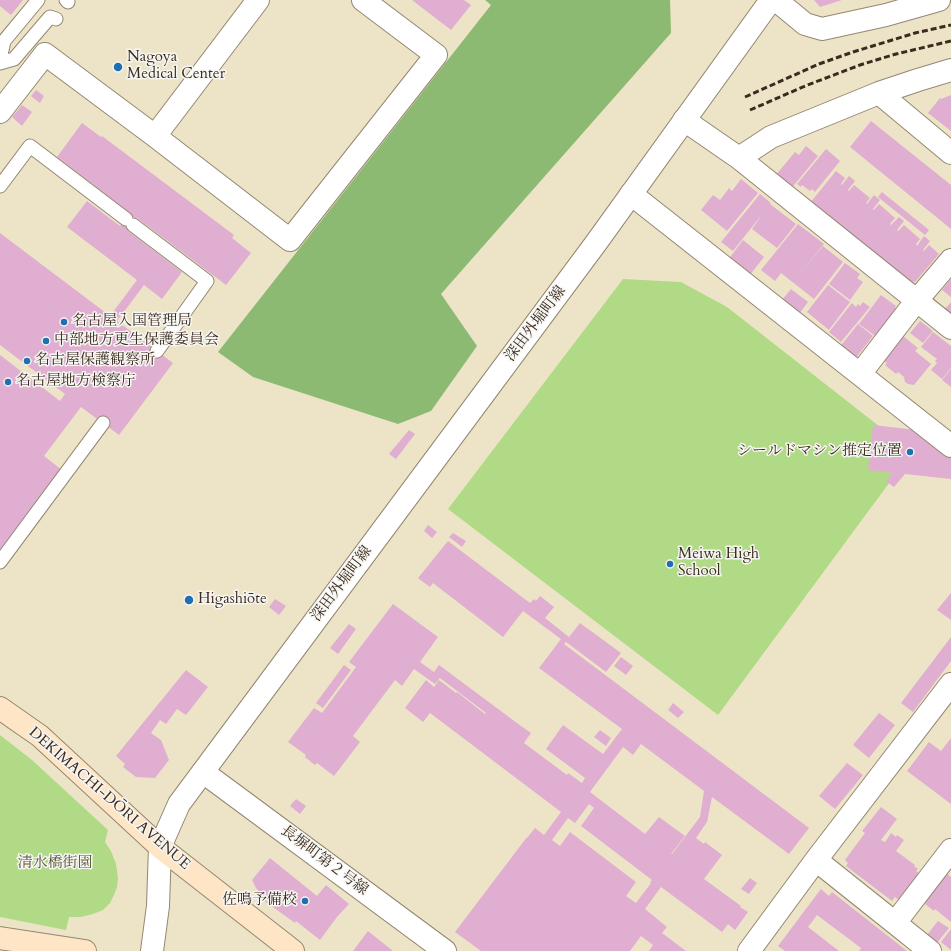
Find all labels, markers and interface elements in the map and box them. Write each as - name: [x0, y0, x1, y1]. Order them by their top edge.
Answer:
- place label: Nagoya Medical Center: [127, 49, 225, 84]
- marker: Nagoya Medical Center: [112, 61, 124, 73]
- street label: 深田外堀町線: [502, 283, 570, 365]
- place label: 名古屋入国管理局: [72, 313, 192, 331]
- marker: 名古屋入国管理局: [59, 317, 69, 327]
- place label: 中部地方更生保護委員会: [54, 332, 219, 350]
- marker: 中部地方更生保護委員会: [41, 336, 51, 346]
- place label: 名古屋保護観察所: [35, 352, 155, 370]
- marker: 名古屋保護観察所: [22, 356, 32, 366]
- place label: 名古屋地方検察庁: [16, 373, 136, 391]
- marker: 名古屋地方検察庁: [3, 377, 13, 387]
- place label: シールドマシン推定位置: [737, 443, 902, 461]
- marker: シールドマシン推定位置: [905, 447, 915, 457]
- street label: 深田外堀町線: [308, 543, 376, 625]
- place label: Meiwa High School: [678, 546, 759, 581]
- marker: Meiwa High School: [665, 559, 675, 569]
- place label: Higashiōte: [198, 591, 267, 609]
- marker: Higashiōte: [183, 594, 195, 606]
- street label: DEKIMACHI-DŌRI AVENUE: [24, 724, 194, 874]
- street label: 長塀町第２号線: [277, 822, 371, 900]
- park label: 清水橋街園: [18, 855, 92, 873]
- place label: 佐鳴予備校: [222, 892, 297, 910]
- marker: 佐鳴予備校: [300, 896, 310, 906]

